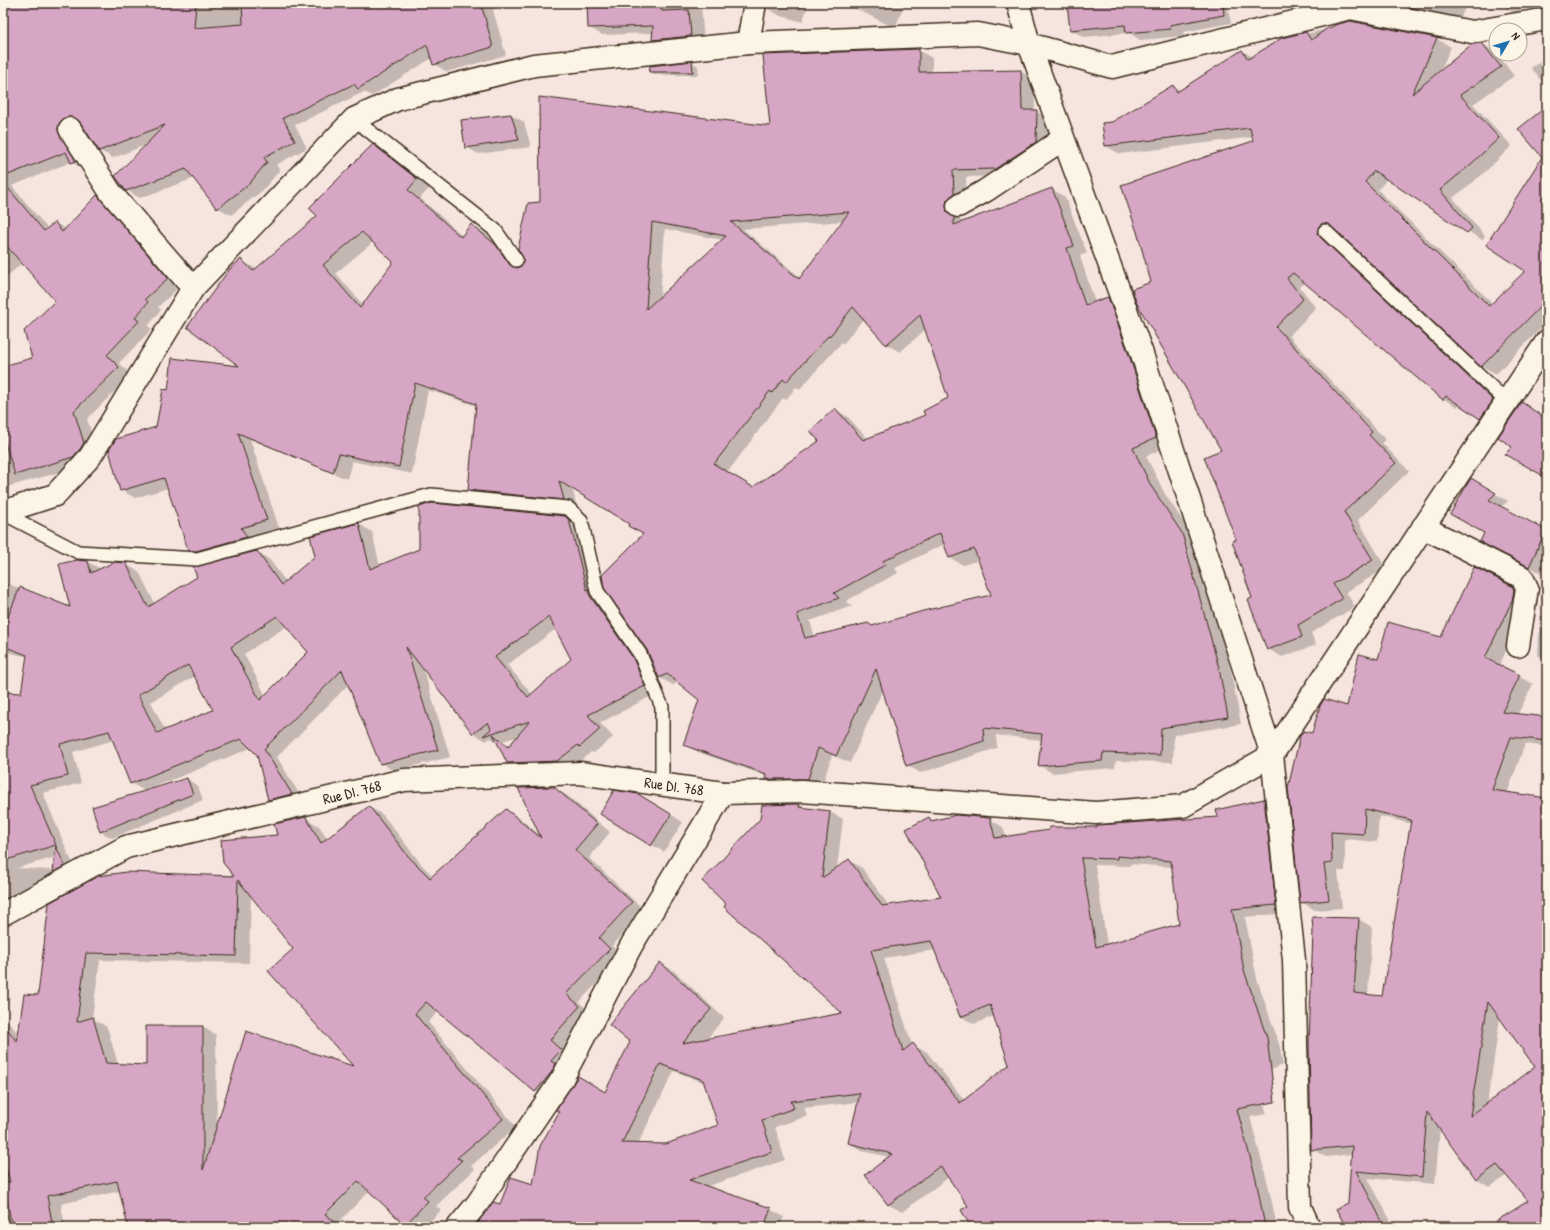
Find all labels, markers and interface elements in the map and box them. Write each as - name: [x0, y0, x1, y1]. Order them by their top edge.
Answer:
- north arrow: [1488, 22, 1528, 62]
- text: N: [1509, 29, 1523, 43]
- street label: Rue DI. 768: [643, 771, 705, 801]
- street label: Rue DI. 768: [321, 775, 383, 809]

